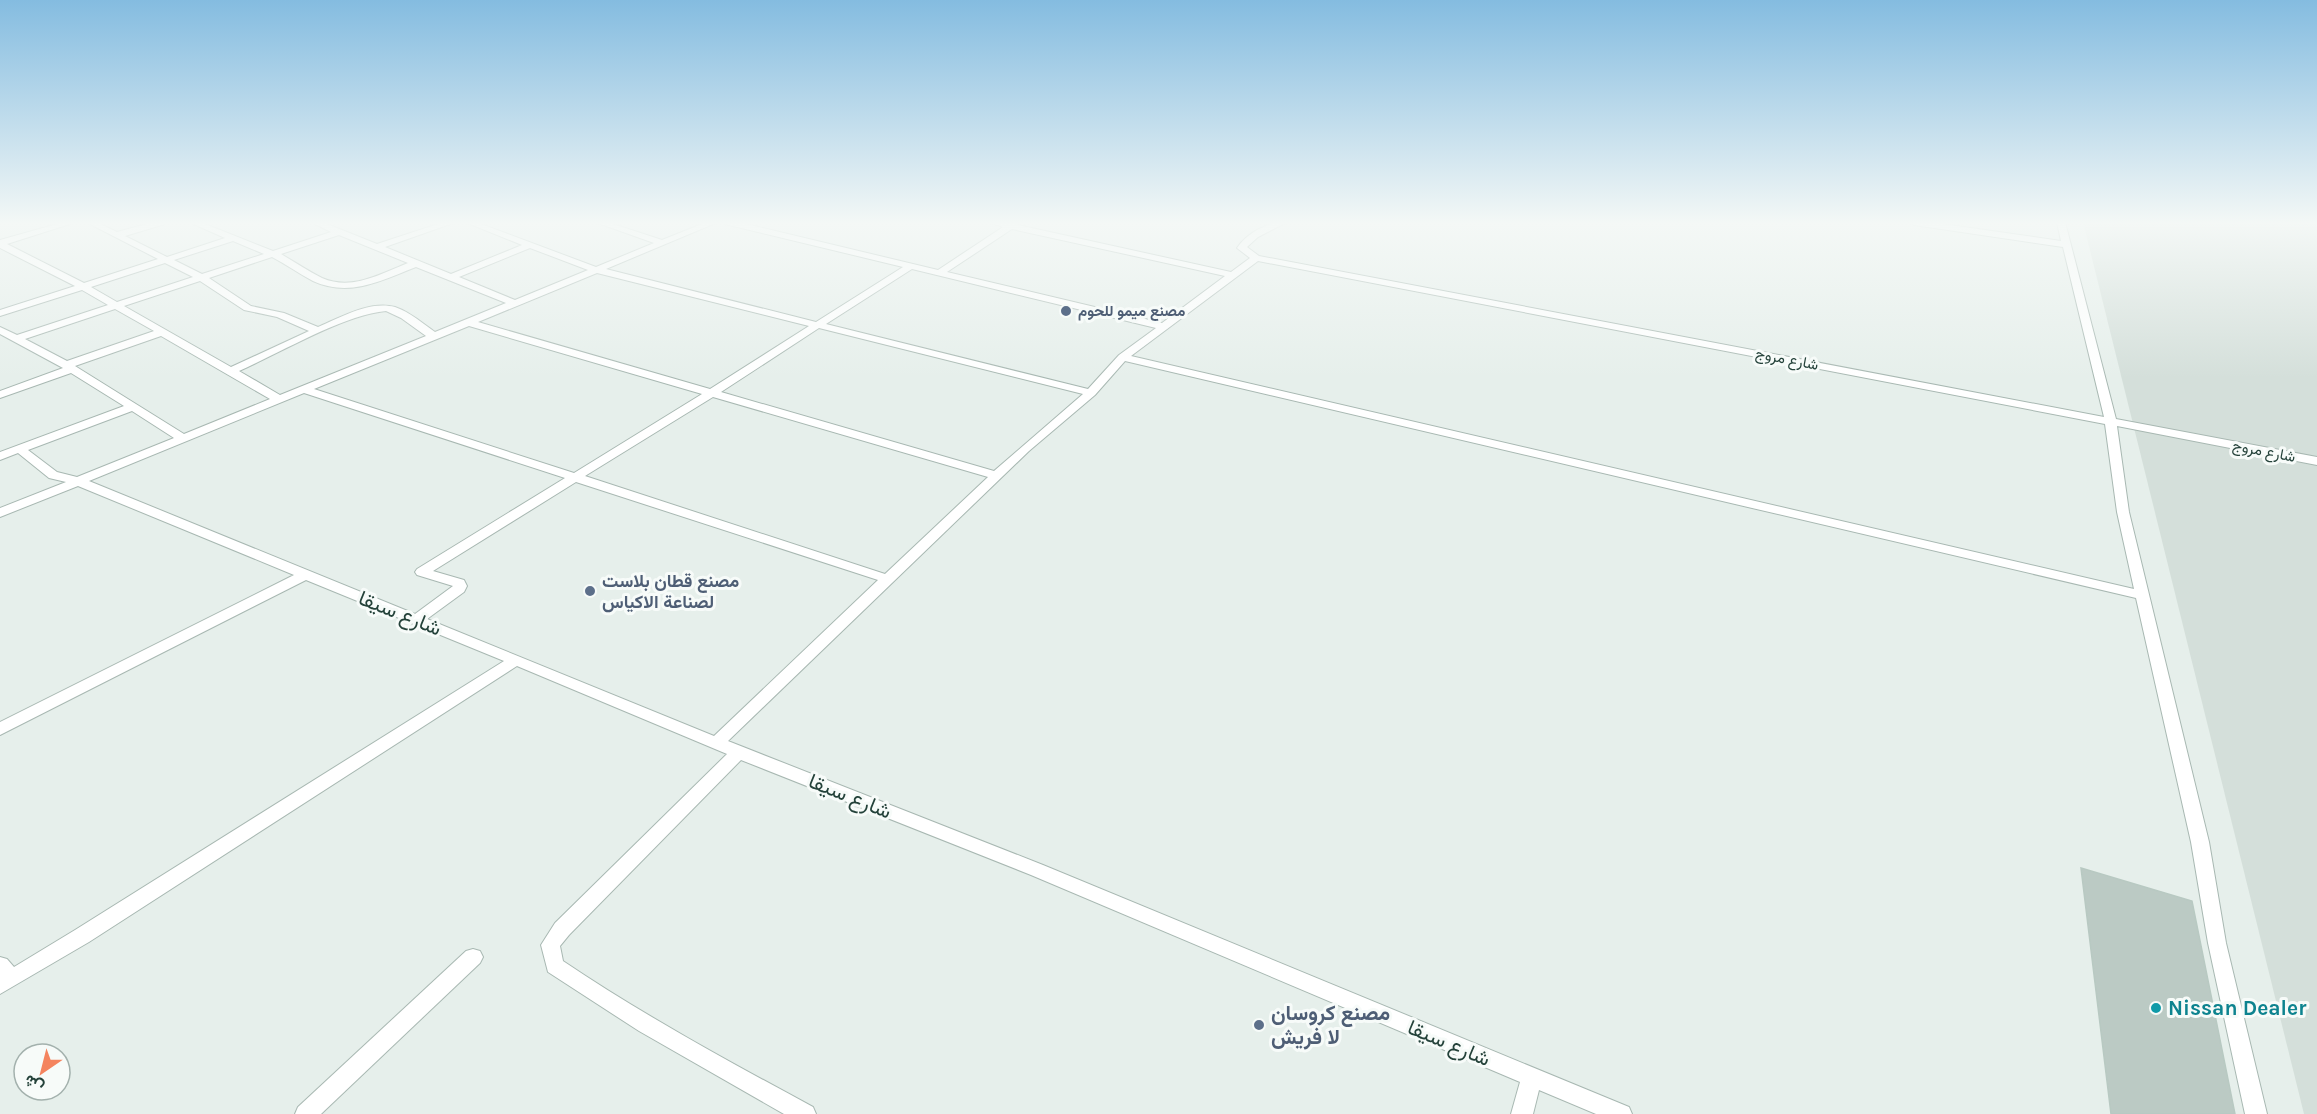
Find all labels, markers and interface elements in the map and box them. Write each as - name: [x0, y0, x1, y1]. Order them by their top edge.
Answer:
- place label: مصنع ميمو للحوم: [1078, 302, 1185, 321]
- marker: مصنع ميمو للحوم: [1059, 304, 1073, 318]
- street label: شارع مروج: [1753, 344, 1820, 376]
- street label: شارع مروج: [2230, 436, 2297, 468]
- place label: مصنع قطان بلاست لصناعة الاكياس: [602, 570, 739, 613]
- marker: مصنع قطان بلاست لصناعة الاكياس: [583, 584, 597, 598]
- street label: شارع سيقا: [354, 586, 445, 642]
- street label: شارع سيقا: [804, 769, 895, 825]
- place label: Nissan Dealer: [2168, 996, 2307, 1020]
- place label: مصنع كروسان لا فريش: [1271, 1001, 1390, 1050]
- marker: Nissan Dealer: [2149, 1001, 2163, 1015]
- street label: شارع سيقا: [1403, 1015, 1494, 1073]
- marker: مصنع كروسان لا فريش: [1252, 1018, 1266, 1032]
- north arrow: [12, 1042, 72, 1102]
- text: ش: [20, 1071, 47, 1097]

